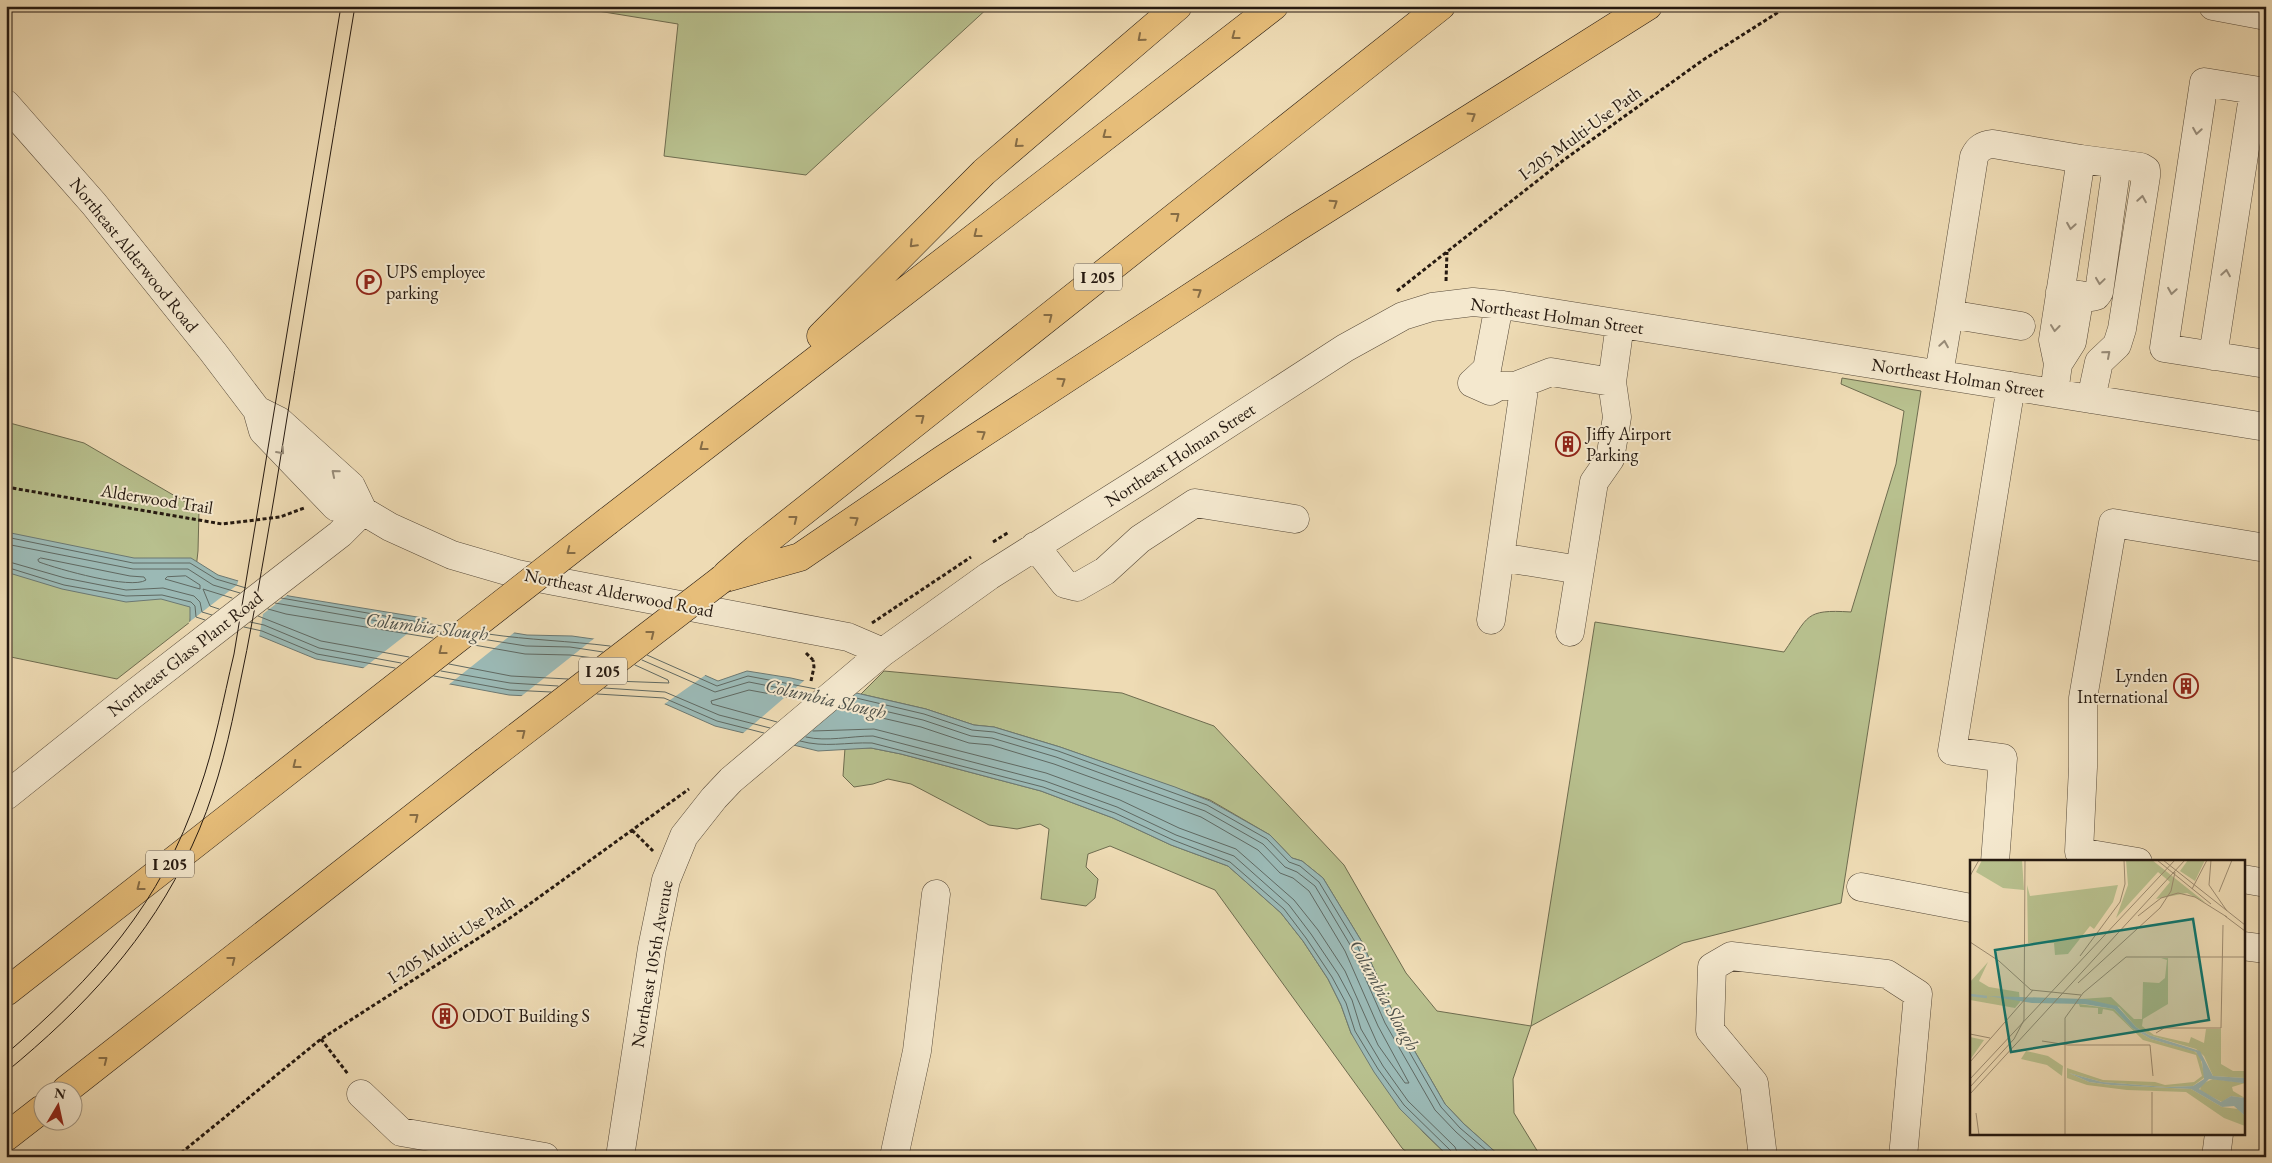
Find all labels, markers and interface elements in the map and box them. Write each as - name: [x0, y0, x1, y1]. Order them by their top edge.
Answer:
- one-way arrow: [1231, 30, 1241, 39]
- one-way arrow: [1138, 32, 1147, 41]
- street label: I-205 Multi-Use Path: [1514, 80, 1646, 185]
- one-way arrow: [1466, 113, 1475, 123]
- one-way arrow: [2192, 126, 2202, 135]
- one-way arrow: [1103, 129, 1112, 137]
- one-way arrow: [1014, 138, 1023, 147]
- street label: Northeast Alderwood Road: [65, 173, 204, 337]
- one-way arrow: [2136, 195, 2147, 203]
- one-way arrow: [1329, 200, 1338, 209]
- one-way arrow: [1170, 213, 1179, 221]
- one-way arrow: [2066, 221, 2076, 230]
- one-way arrow: [974, 228, 983, 236]
- one-way arrow: [909, 238, 918, 247]
- place label: UPS employee parking: [386, 260, 485, 304]
- road number: I 205: [1074, 264, 1122, 290]
- parking icon: UPS employee parking: [356, 269, 382, 295]
- one-way arrow: [2220, 269, 2230, 277]
- one-way arrow: [2095, 277, 2106, 285]
- one-way arrow: [2168, 287, 2178, 296]
- one-way arrow: [1193, 288, 1202, 298]
- street label: Northeast Holman Street: [1469, 292, 1646, 339]
- one-way arrow: [1043, 313, 1052, 322]
- one-way arrow: [2050, 324, 2061, 332]
- one-way arrow: [1938, 340, 1948, 349]
- one-way arrow: [2101, 351, 2110, 360]
- street label: Northeast Holman Street: [1870, 352, 2047, 403]
- one-way arrow: [1057, 378, 1066, 387]
- street label: Northeast Holman Street: [1100, 397, 1260, 512]
- one-way arrow: [915, 415, 924, 423]
- place label: Jiffy Airport Parking: [1584, 422, 1672, 466]
- one-way arrow: [976, 431, 985, 440]
- building icon: Jiffy Airport Parking: [1555, 431, 1581, 457]
- one-way arrow: [700, 441, 709, 449]
- one-way arrow: [275, 445, 284, 454]
- one-way arrow: [331, 469, 340, 478]
- street label: Alderwood Trail: [98, 478, 215, 519]
- one-way arrow: [788, 516, 797, 524]
- one-way arrow: [849, 517, 859, 526]
- one-way arrow: [566, 545, 576, 554]
- street label: Northeast Alderwood Road: [522, 563, 717, 622]
- street label: Northeast Glass Plant Road: [102, 585, 268, 721]
- water label: Columbia Slough: [364, 607, 490, 646]
- one-way arrow: [645, 631, 654, 639]
- one-way arrow: [438, 645, 448, 654]
- road number: I 205: [579, 658, 627, 684]
- place label: Lynden International: [2077, 664, 2168, 708]
- water label: Columbia Slough: [763, 672, 889, 725]
- building icon: Lynden International: [2173, 673, 2199, 699]
- one-way arrow: [517, 729, 526, 738]
- one-way arrow: [293, 760, 302, 768]
- one-way arrow: [409, 814, 418, 822]
- road number: I 205: [146, 851, 194, 878]
- inset map: [1970, 860, 2244, 1136]
- street label: Northeast 105th Avenue: [625, 878, 678, 1049]
- one-way arrow: [137, 882, 146, 891]
- street label: I-205 Multi-Use Path: [383, 889, 518, 988]
- water label: Columbia Slough: [1344, 935, 1425, 1055]
- one-way arrow: [226, 958, 235, 966]
- building icon: ODOT Building S: [432, 1003, 458, 1029]
- place label: ODOT Building S: [462, 1004, 590, 1027]
- one-way arrow: [98, 1058, 107, 1066]
- north arrow: [32, 1080, 82, 1130]
- text: N: [53, 1083, 68, 1103]

